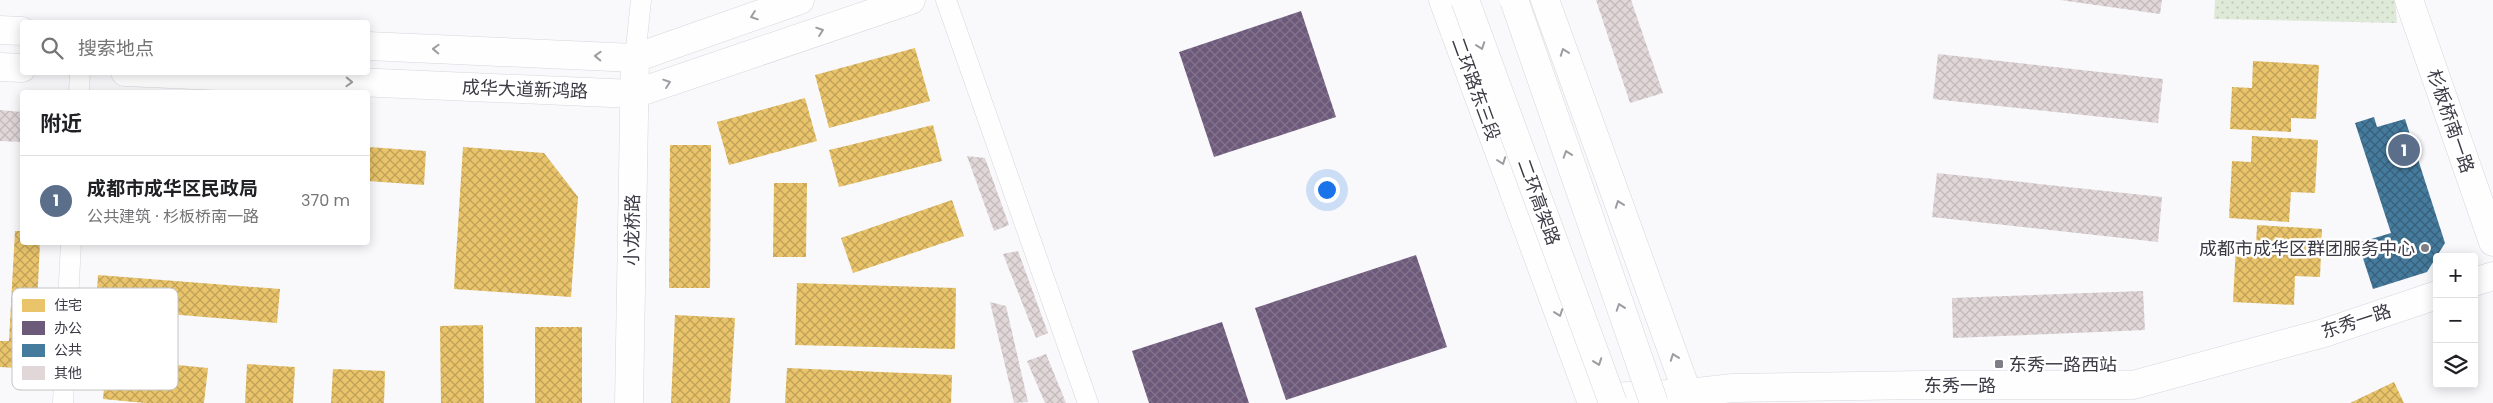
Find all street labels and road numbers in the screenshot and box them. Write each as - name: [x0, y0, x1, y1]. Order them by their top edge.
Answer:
- street label: 二环路东三段: [1446, 34, 1506, 144]
- street label: 杉板桥南一路: [2422, 66, 2480, 176]
- street label: 成华大道新鸿路: [462, 74, 588, 104]
- street label: 二环高架路: [1512, 155, 1566, 249]
- street label: 小龙桥路: [619, 194, 645, 266]
- street label: 东秀一路: [2318, 298, 2394, 344]
- street label: 东秀一路: [1924, 373, 1996, 398]

